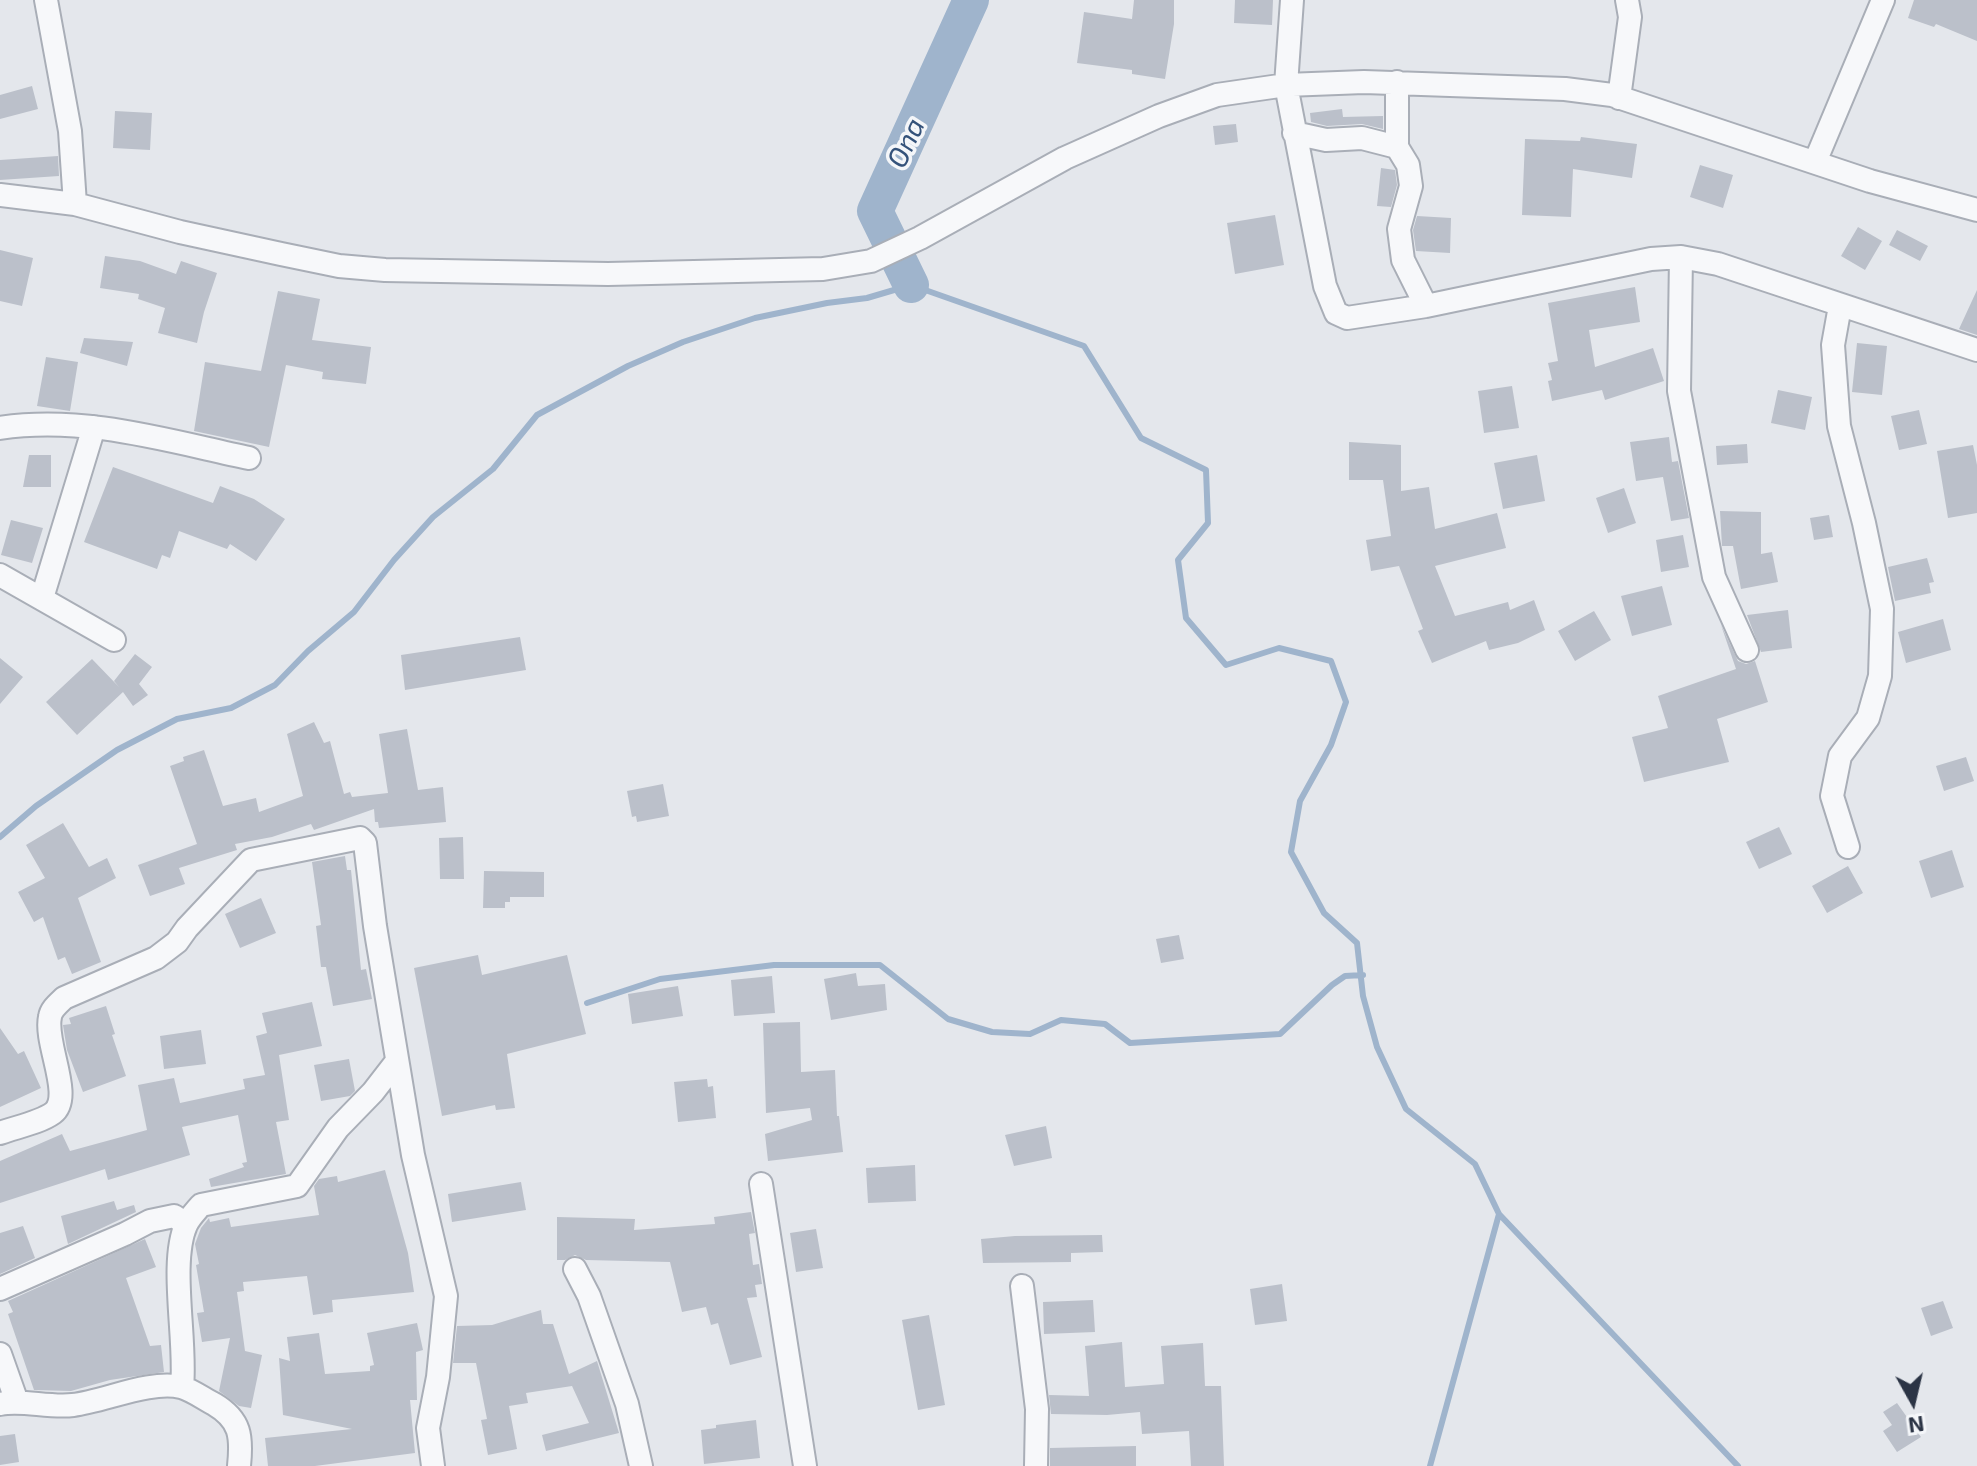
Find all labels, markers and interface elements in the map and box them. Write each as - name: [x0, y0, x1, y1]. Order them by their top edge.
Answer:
- water label: Ona: [880, 113, 932, 173]
- north arrow: [1873, 1362, 1953, 1442]
- text: N: [1907, 1412, 1926, 1440]

